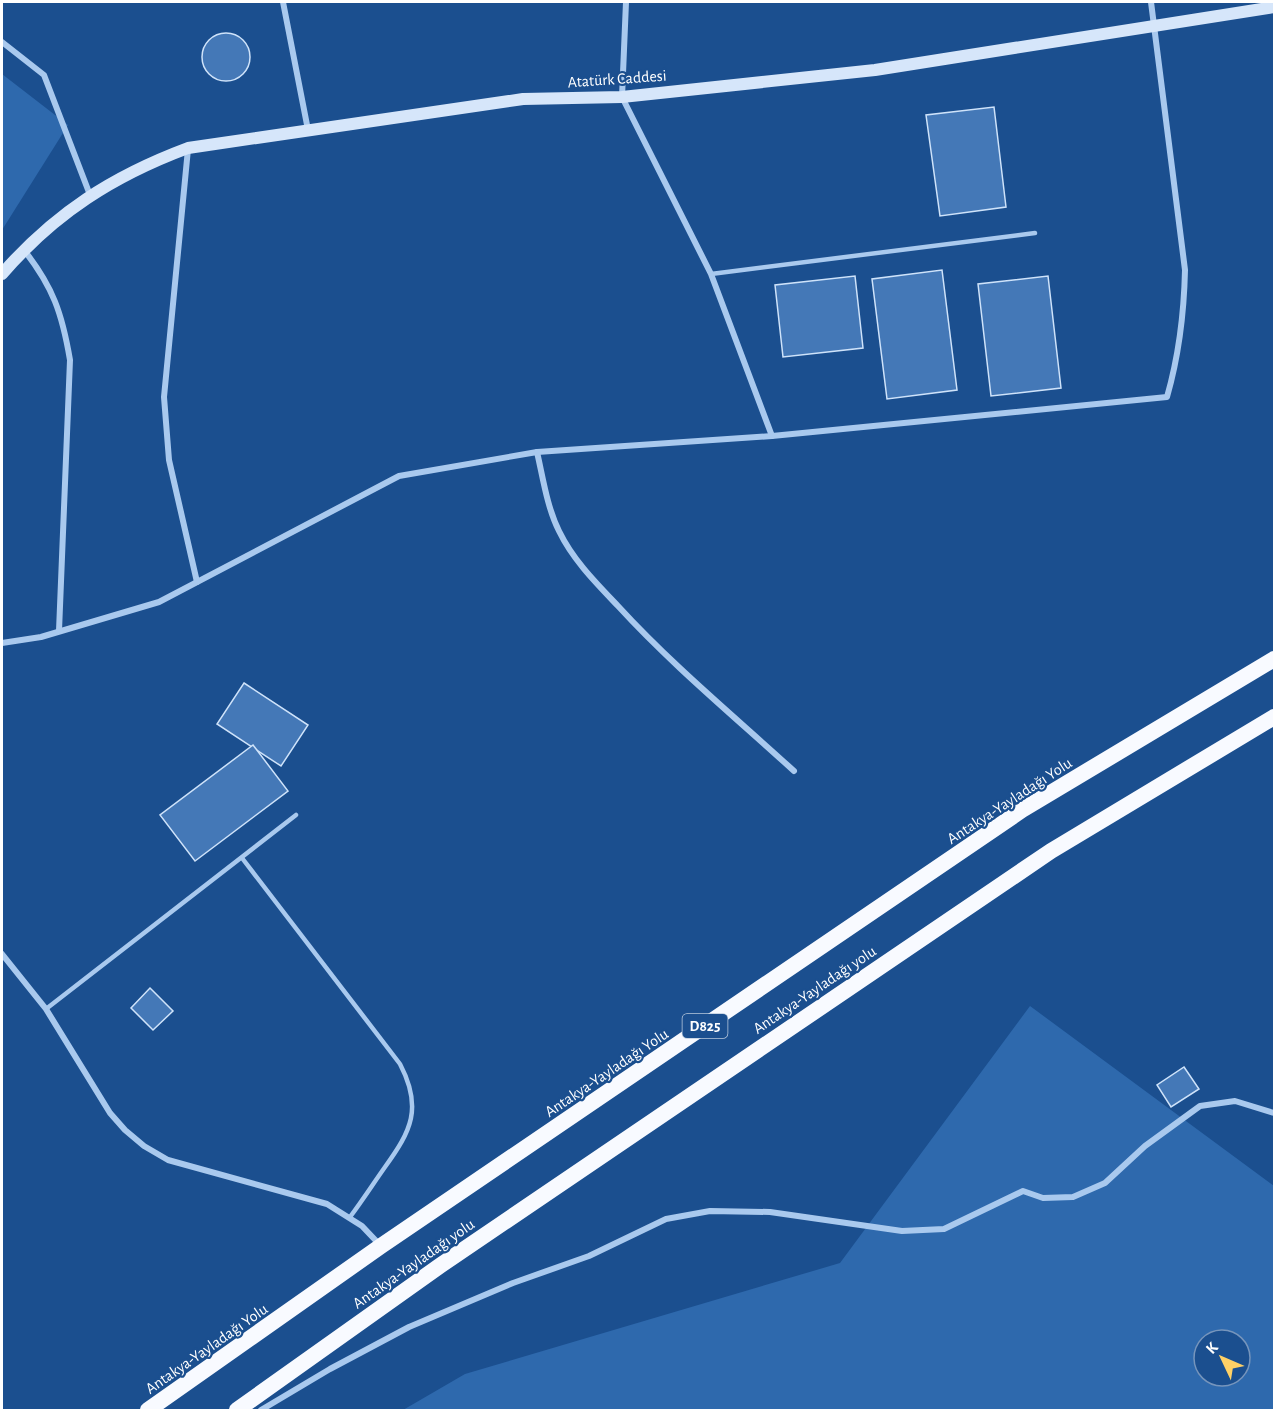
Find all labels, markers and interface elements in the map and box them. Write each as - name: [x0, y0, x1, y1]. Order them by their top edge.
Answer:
- street label: Atatürk Caddesi: [567, 68, 667, 90]
- street label: Antakya-Yayladağı Yolu: [944, 755, 1075, 848]
- street label: Antakya-Yayladağı yolu: [750, 943, 879, 1038]
- road number: D825: [682, 1014, 728, 1038]
- street label: Antakya-Yayladağı Yolu: [542, 1026, 672, 1121]
- street label: Antakya-Yayladağı yolu: [350, 1216, 478, 1313]
- street label: Antakya-Yayladağı Yolu: [143, 1301, 271, 1398]
- north arrow: [1192, 1328, 1252, 1388]
- text: K: [1203, 1339, 1221, 1357]

